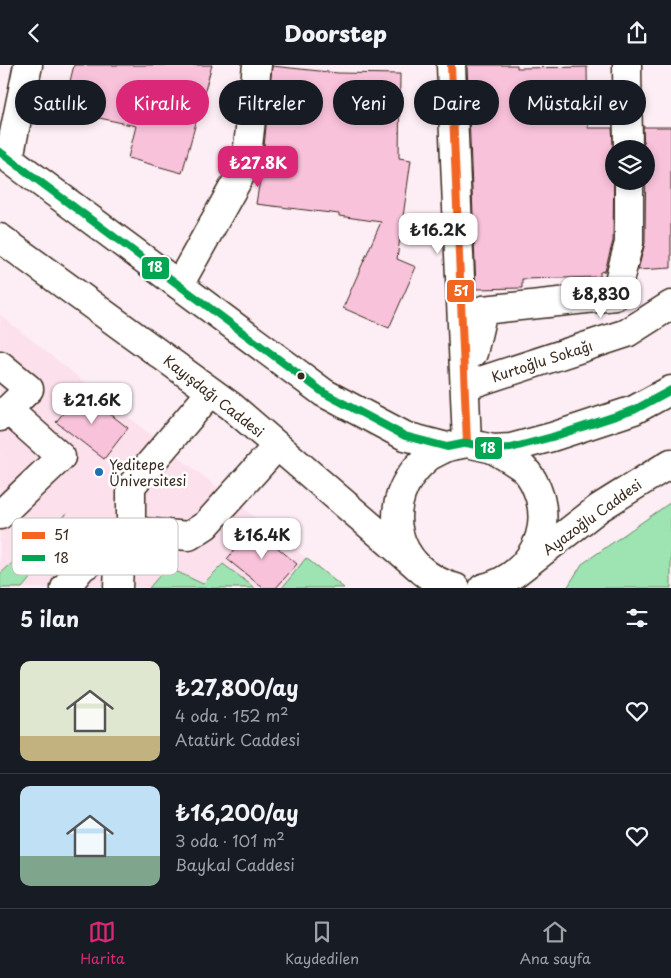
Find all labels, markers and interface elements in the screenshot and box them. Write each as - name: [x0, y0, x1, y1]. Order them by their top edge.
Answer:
- text: Doorstep: [284, 16, 387, 49]
- icon: back: [20, 19, 48, 47]
- icon: share: [623, 19, 651, 47]
- chip: Satılık: [15, 80, 106, 125]
- chip: Kiralık: [116, 80, 209, 125]
- chip: Filtreler: [219, 80, 323, 125]
- chip: Yeni: [333, 80, 404, 125]
- chip: Daire: [414, 80, 499, 125]
- chip: Müstakil ev: [509, 80, 646, 125]
- map controls: [605, 140, 655, 190]
- button: layers: [605, 140, 655, 190]
- pin: ₺27.8K: [217, 145, 299, 188]
- text: ₺27.8K: [229, 150, 287, 174]
- pin: ₺16.2K: [397, 213, 479, 255]
- text: ₺16.2K: [410, 217, 466, 241]
- line badge: 18: [141, 256, 170, 280]
- text: 18: [147, 256, 163, 277]
- pin: ₺8,830: [560, 277, 642, 319]
- line badge: 51: [446, 279, 475, 303]
- text: 51: [453, 280, 469, 301]
- text: ₺8,830: [572, 281, 630, 305]
- street label: Kurtoğlu Sokağı: [489, 335, 595, 387]
- street label: Kayışdağı Caddesi: [159, 350, 269, 442]
- unlabelled marker: [296, 371, 306, 381]
- pin: ₺21.6K: [51, 383, 133, 425]
- text: ₺21.6K: [63, 387, 121, 411]
- line badge: 18: [474, 436, 503, 460]
- text: 18: [480, 437, 496, 458]
- place label: Yeditepe Üniversitesi: [109, 454, 186, 491]
- marker: Yeditepe Üniversitesi: [93, 466, 105, 478]
- street label: Ayazoğlu Caddesi: [538, 474, 646, 560]
- pin: ₺16.4K: [221, 517, 303, 560]
- legend: [12, 518, 178, 575]
- text: ₺16.4K: [234, 522, 290, 546]
- text: 51: [54, 524, 69, 545]
- text: 18: [54, 547, 69, 568]
- text: 5 ilan: [20, 602, 79, 634]
- icon: filters: [623, 604, 651, 632]
- text: ₺27,800/ay: [175, 671, 298, 703]
- icon: home: [60, 681, 120, 741]
- icon: heart: [623, 697, 651, 725]
- text: 4 oda · 152 m²: [175, 703, 289, 727]
- text: Atatürk Caddesi: [175, 727, 300, 751]
- text: ₺16,200/ay: [175, 796, 298, 828]
- icon: home: [60, 806, 120, 866]
- icon: heart: [623, 822, 651, 850]
- text: 3 oda · 101 m²: [175, 828, 285, 852]
- text: Baykal Caddesi: [175, 852, 295, 876]
- tab: Harita: [80, 918, 125, 969]
- tab: Kaydedilen: [285, 918, 359, 969]
- tab: Ana sayfa: [520, 918, 591, 969]

